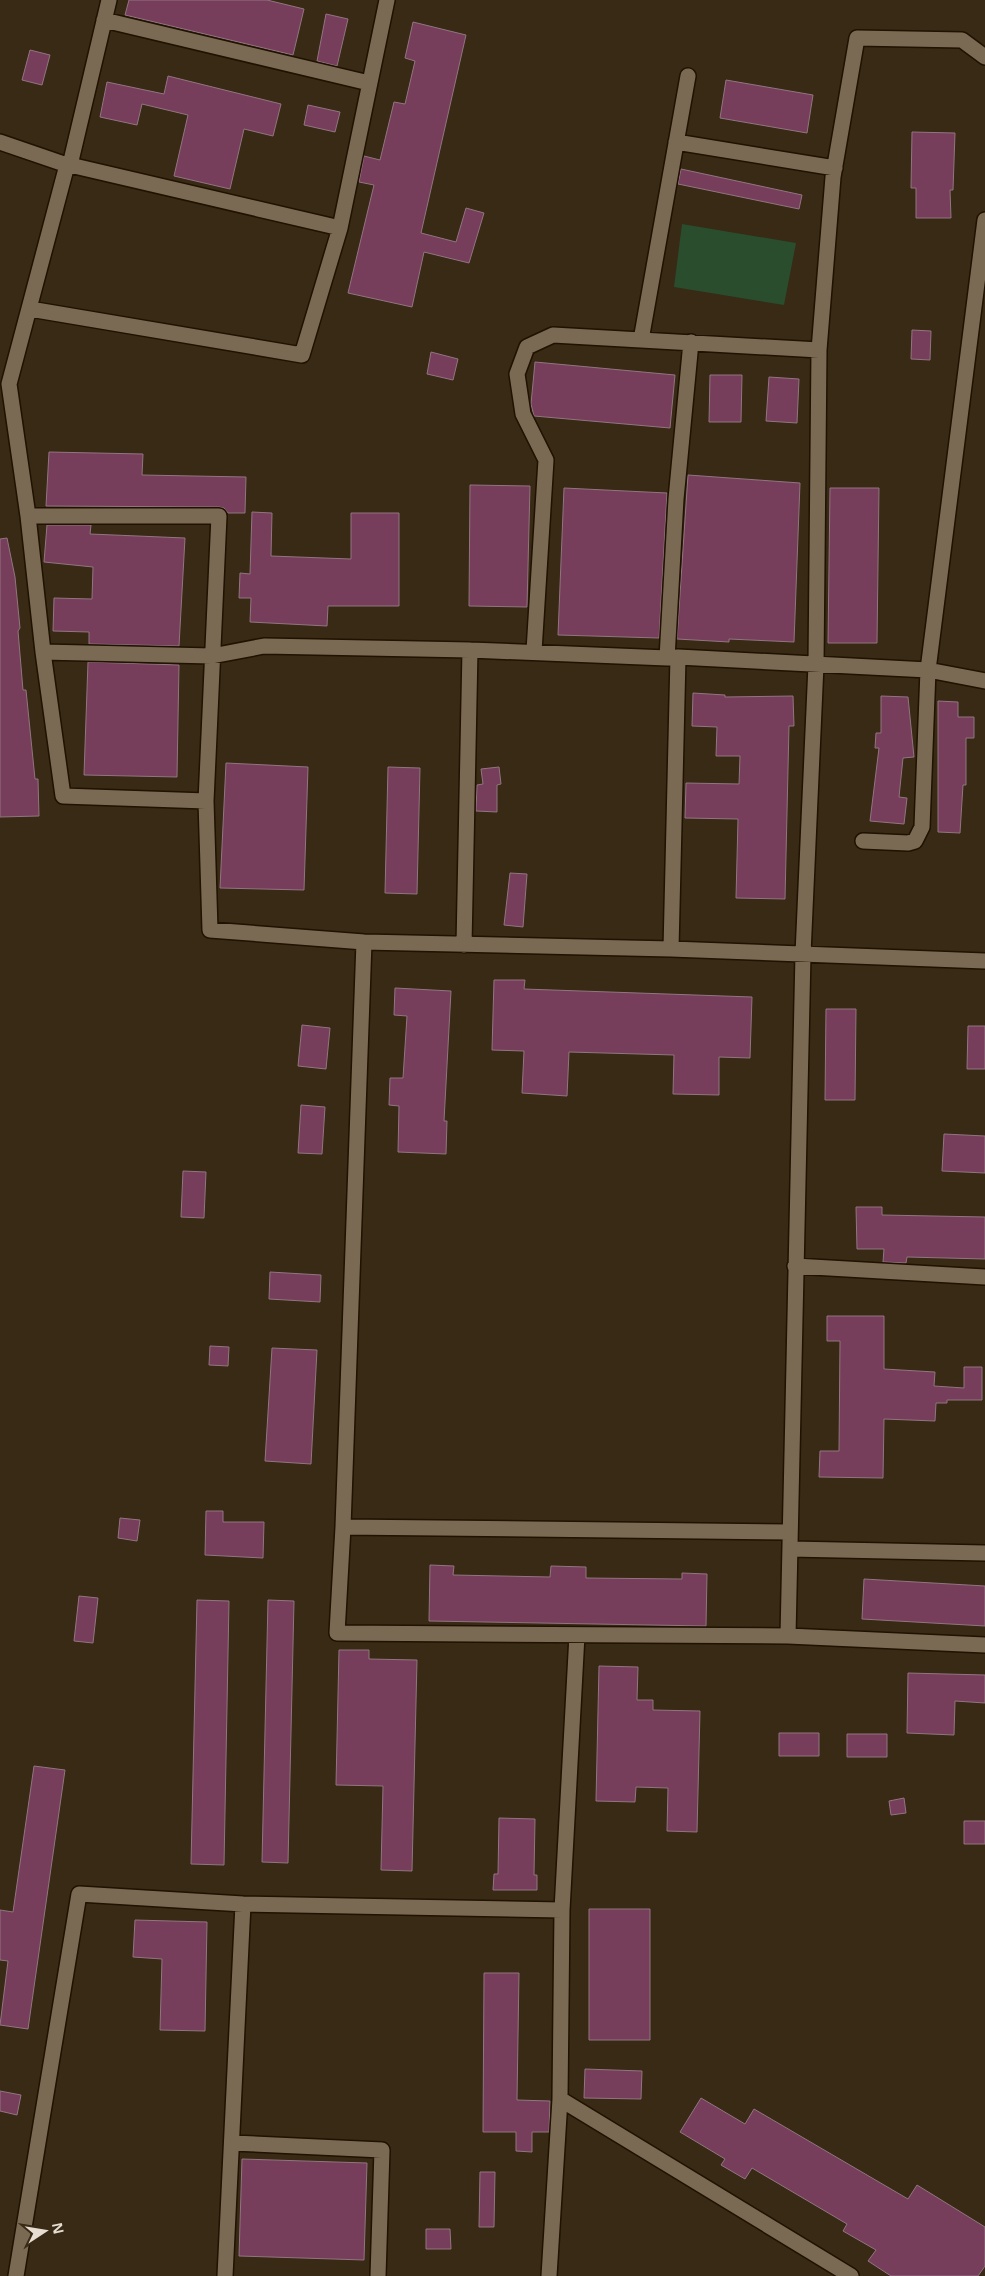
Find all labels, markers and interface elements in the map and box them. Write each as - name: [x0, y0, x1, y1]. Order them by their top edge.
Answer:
- north arrow: [20, 2206, 70, 2256]
- text: N: [48, 2221, 69, 2236]

